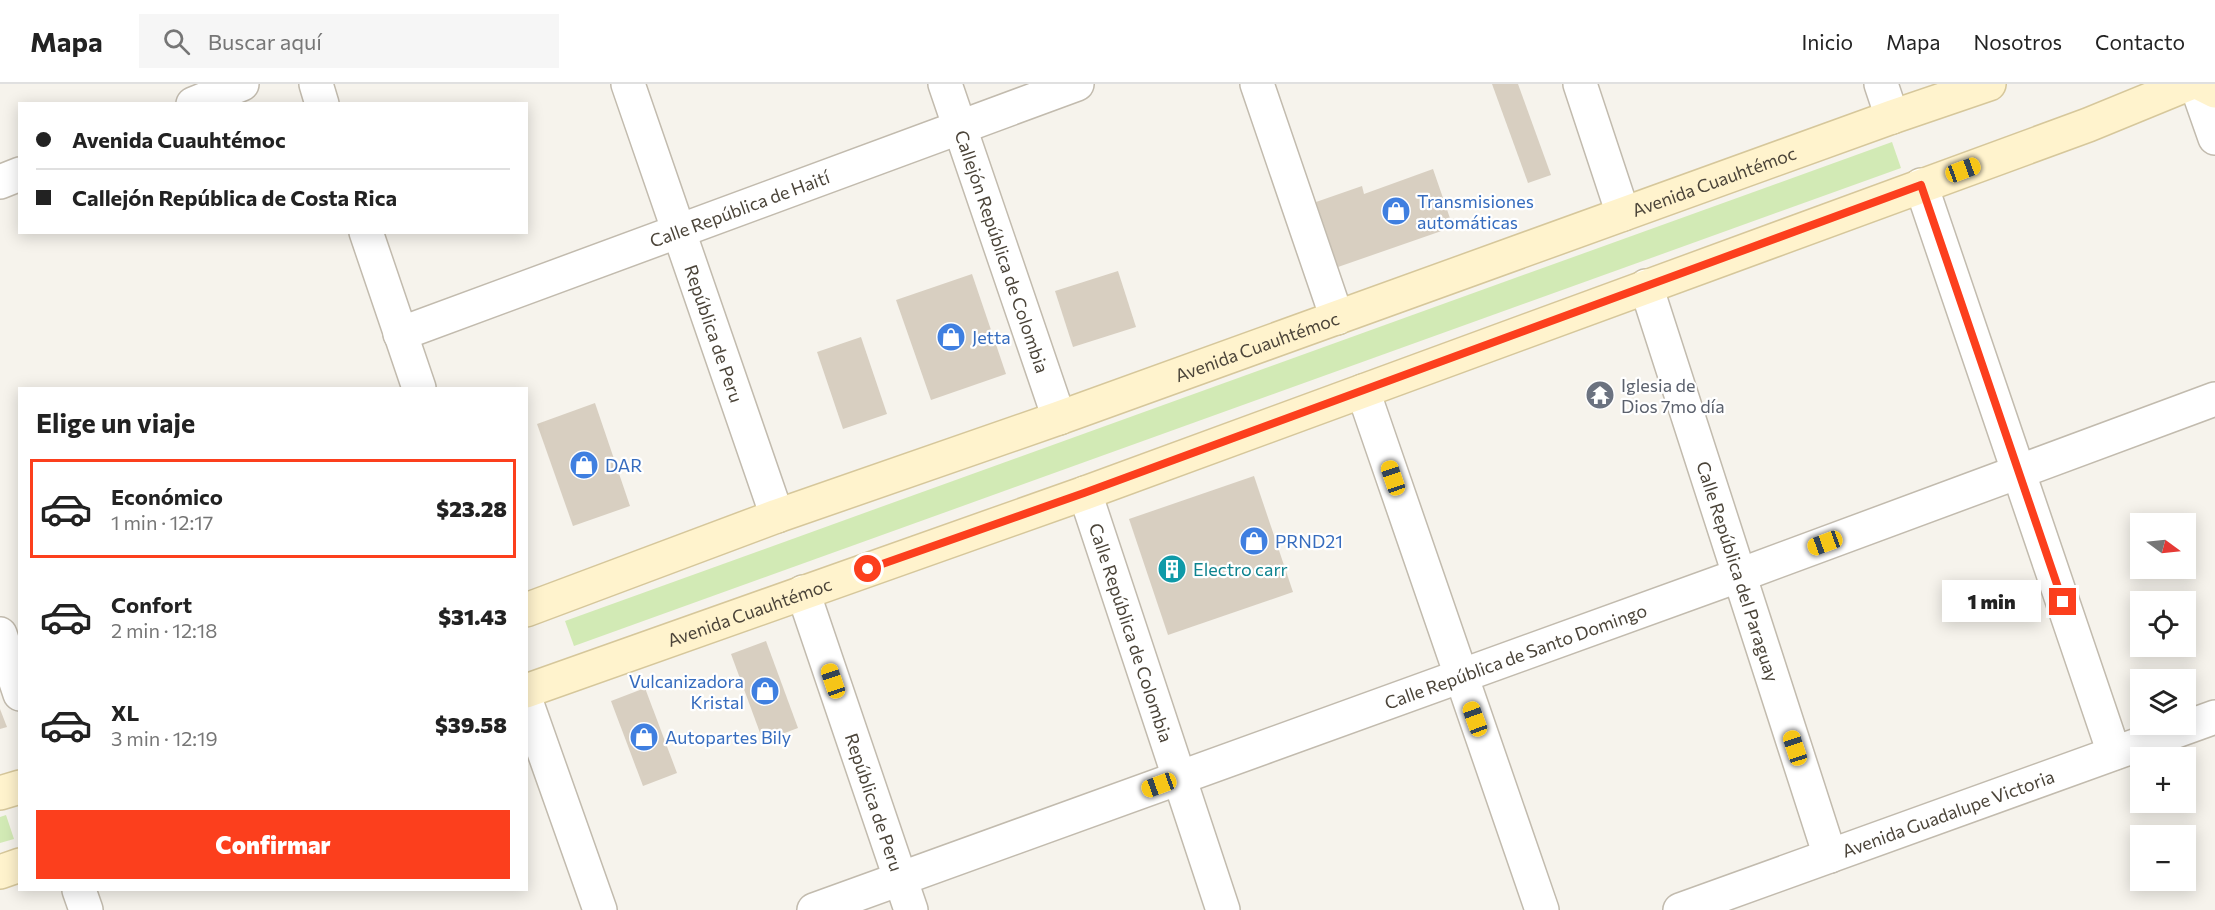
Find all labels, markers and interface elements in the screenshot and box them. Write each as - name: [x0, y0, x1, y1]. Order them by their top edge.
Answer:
- search box: [139, 14, 559, 68]
- text: Mapa: [30, 24, 103, 58]
- icon: search: [160, 25, 193, 58]
- text: Buscar aquí: [208, 28, 322, 55]
- text: Inicio: [1801, 29, 1853, 54]
- text: Mapa: [1886, 29, 1940, 54]
- text: Nosotros: [1973, 29, 2062, 54]
- text: Contacto: [2095, 29, 2185, 54]
- text: Avenida Cuauhtémoc: [72, 126, 286, 153]
- street label: Callejón República de Colombia: [951, 127, 1054, 376]
- street label: Avenida Cuauhtémoc: [1629, 142, 1799, 221]
- car: [1943, 155, 1983, 185]
- street label: Calle República de Haití: [647, 165, 834, 252]
- text: Callejón República de Costa Rica: [72, 184, 397, 211]
- place label: Transmisiones automáticas: [1417, 190, 1534, 233]
- shop icon: Transmisiones automáticas: [1380, 195, 1412, 227]
- street label: República de Peru: [680, 262, 748, 405]
- street label: Avenida Cuauhtémoc: [1172, 307, 1342, 386]
- shop icon: Jetta: [935, 321, 967, 353]
- place label: Jetta: [972, 326, 1011, 348]
- place label: Iglesia de Dios 7mo día: [1621, 374, 1725, 417]
- temple icon: Iglesia de Dios 7mo día: [1584, 379, 1616, 411]
- text: Elige un viaje: [36, 406, 195, 439]
- shop icon: DAR: [568, 449, 600, 481]
- place label: DAR: [605, 454, 642, 476]
- car: [1379, 458, 1407, 498]
- street label: Calle República del Paraguay: [1692, 458, 1784, 685]
- icon: car: [39, 482, 93, 536]
- text: Económico: [111, 483, 223, 510]
- text: $23.28: [436, 495, 507, 522]
- text: 1 min · 12:17: [111, 510, 213, 534]
- north arrow: [2130, 513, 2196, 579]
- map controls: [2130, 513, 2196, 891]
- street label: Calle República de Colombia: [1085, 520, 1178, 745]
- shop icon: PRND21: [1238, 525, 1270, 557]
- car: [1805, 528, 1845, 558]
- place label: PRND21: [1275, 530, 1343, 552]
- building icon: Electro carr: [1156, 553, 1188, 585]
- route start: [854, 555, 881, 582]
- place label: Electro carr: [1193, 558, 1288, 580]
- street label: Avenida Cuauhtémoc: [664, 573, 835, 651]
- callout: 1 min: [1943, 581, 2042, 623]
- route end: [2049, 588, 2076, 615]
- text: 1 min: [1967, 589, 2016, 613]
- icon: car: [39, 590, 93, 644]
- text: Confort: [111, 591, 192, 618]
- button: locate: [2130, 591, 2196, 657]
- street label: Calle República de Santo Domingo: [1381, 599, 1650, 714]
- text: $31.43: [438, 603, 507, 630]
- text: 2 min · 12:18: [111, 618, 217, 642]
- car: [819, 661, 847, 701]
- button: layers: [2130, 669, 2196, 735]
- place label: Vulcanizadora Kristal: [629, 670, 744, 713]
- shop icon: Vulcanizadora Kristal: [749, 675, 781, 707]
- icon: car: [39, 698, 93, 752]
- text: XL: [111, 699, 139, 726]
- car: [1460, 699, 1490, 739]
- text: $39.58: [435, 711, 507, 738]
- shop icon: Autopartes Bily: [628, 721, 660, 753]
- text: 3 min · 12:19: [111, 726, 218, 750]
- place label: Autopartes Bily: [665, 726, 791, 748]
- car: [1781, 728, 1809, 768]
- street label: República de Peru: [841, 730, 908, 874]
- button: +: [2130, 747, 2196, 813]
- street label: Avenida Guadalupe Victoria: [1839, 765, 2057, 862]
- car: [1139, 770, 1179, 800]
- button: Confirmar: [36, 810, 510, 879]
- button: −: [2130, 825, 2196, 891]

